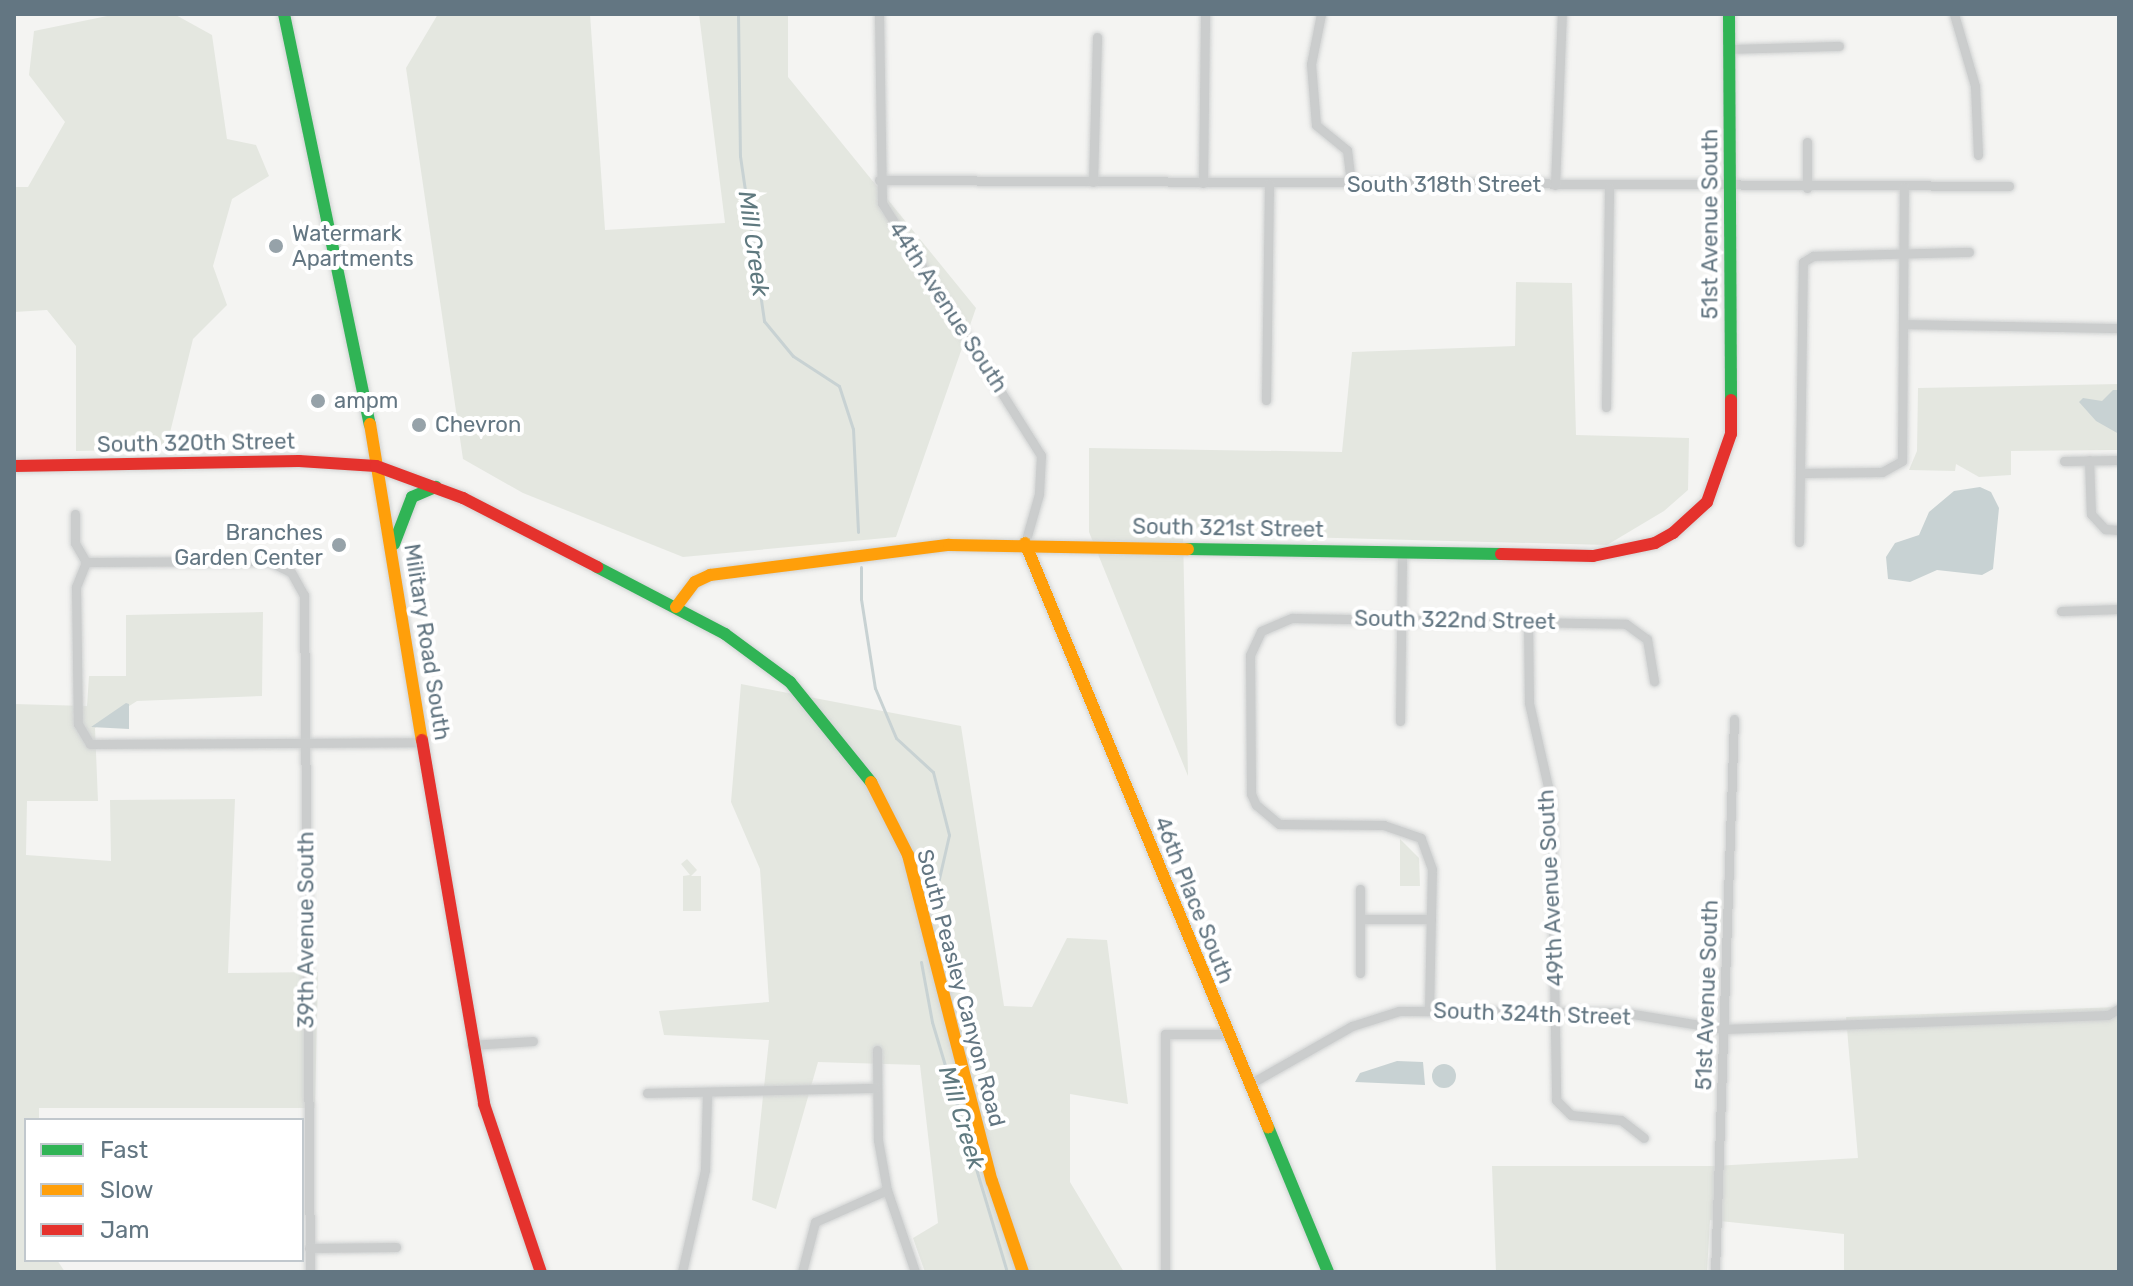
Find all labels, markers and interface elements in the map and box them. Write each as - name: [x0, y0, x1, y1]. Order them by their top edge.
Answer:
- street label: 51st Avenue South: [1697, 128, 1723, 320]
- street label: South 318th Street: [1347, 172, 1541, 198]
- water label: Mill Creek: [731, 189, 775, 299]
- street label: 44th Avenue South: [883, 216, 1013, 398]
- place label: Watermark Apartments: [292, 220, 414, 272]
- marker: Watermark Apartments: [267, 237, 285, 255]
- place label: ampm: [334, 388, 398, 414]
- marker: ampm: [309, 392, 327, 410]
- place label: Chevron: [435, 412, 521, 438]
- marker: Chevron: [410, 416, 428, 434]
- street label: South 320th Street: [97, 428, 295, 458]
- street label: South 321st Street: [1132, 513, 1324, 543]
- place label: Branches Garden Center: [174, 519, 323, 570]
- marker: Branches Garden Center: [330, 536, 348, 554]
- street label: Military Road South: [398, 542, 456, 742]
- street label: South 322nd Street: [1354, 605, 1556, 635]
- street label: 49th Avenue South: [1533, 788, 1569, 988]
- street label: 46th Place South: [1149, 813, 1239, 987]
- street label: 39th Avenue South: [293, 831, 319, 1029]
- street label: South Peasley Canyon Road: [911, 846, 1011, 1130]
- street label: 51st Avenue South: [1690, 899, 1724, 1091]
- street label: South 324th Street: [1433, 997, 1631, 1031]
- water label: Mill Creek: [932, 1063, 990, 1173]
- legend: [24, 1118, 304, 1262]
- text: Fast: [100, 1136, 148, 1164]
- text: Slow: [100, 1176, 153, 1204]
- text: Jam: [100, 1216, 150, 1244]

